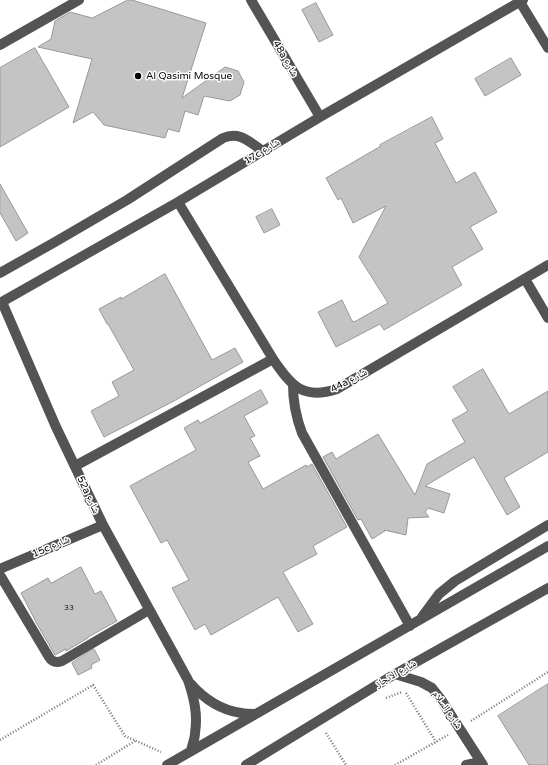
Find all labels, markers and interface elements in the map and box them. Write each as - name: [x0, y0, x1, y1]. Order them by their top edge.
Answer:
- street label: 48a شارع: [270, 39, 300, 79]
- place label: Al Qasimi Mosque: [146, 70, 232, 82]
- marker: Al Qasimi Mosque: [133, 71, 143, 81]
- street label: 17c شارع: [242, 137, 282, 167]
- street label: 44a شارع: [329, 366, 369, 396]
- street label: 52a شارع: [74, 474, 102, 516]
- street label: 15c شارع: [30, 534, 72, 560]
- house number: 33: [64, 603, 74, 613]
- street label: شارع الانجاز: [374, 658, 418, 690]
- street label: شارع السلام: [430, 689, 464, 731]

